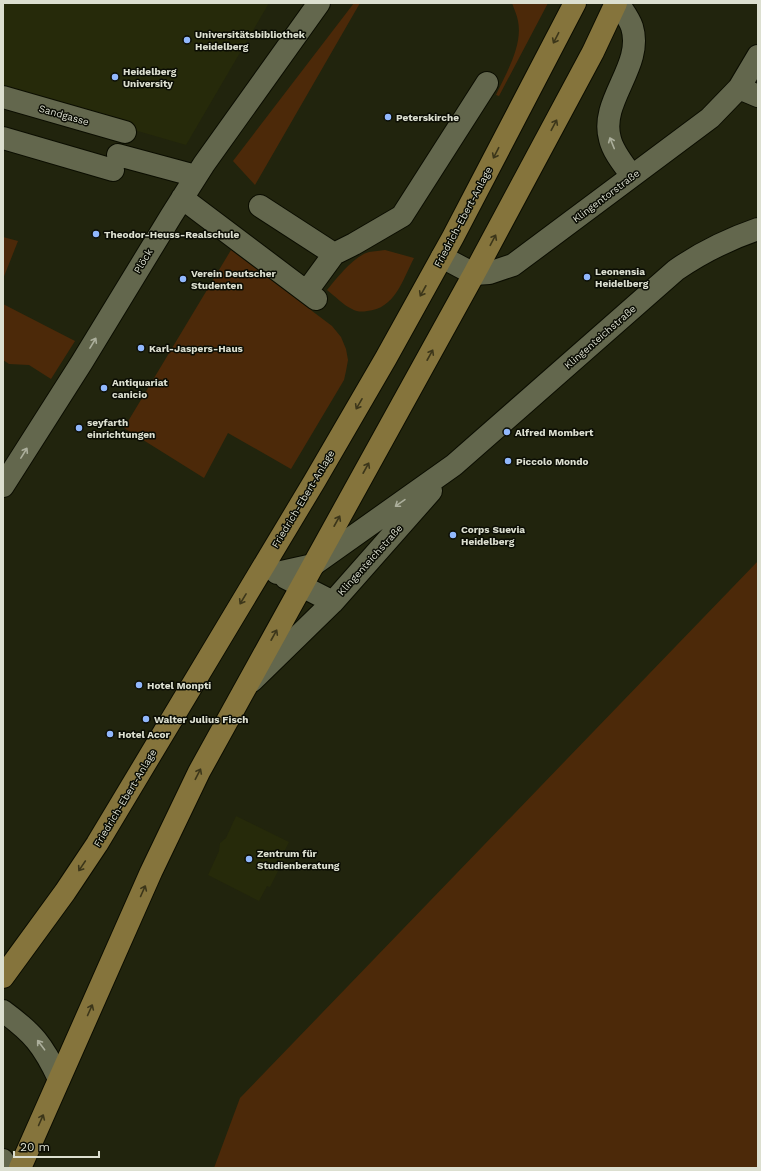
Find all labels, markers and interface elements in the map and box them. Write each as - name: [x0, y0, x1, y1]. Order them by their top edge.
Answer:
- place label: Universitätsbibliothek Heidelberg: [195, 29, 306, 52]
- one-way arrow: [552, 32, 560, 44]
- marker: Universitätsbibliothek Heidelberg: [182, 35, 192, 45]
- place label: Heidelberg University: [123, 66, 177, 89]
- marker: Heidelberg University: [110, 72, 120, 82]
- street label: Sandgasse: [38, 103, 91, 127]
- marker: Peterskirche: [383, 112, 393, 122]
- place label: Peterskirche: [396, 112, 459, 123]
- one-way arrow: [551, 119, 558, 131]
- one-way arrow: [607, 137, 615, 149]
- one-way arrow: [492, 147, 500, 159]
- street label: Friedrich-Ebert-Anlage: [432, 165, 494, 269]
- street label: Klingentorstraße: [570, 167, 642, 225]
- marker: Theodor-Heuss-Realschule: [91, 229, 101, 239]
- place label: Theodor-Heuss-Realschule: [104, 229, 239, 240]
- one-way arrow: [489, 234, 497, 246]
- street label: Plöck: [131, 247, 155, 275]
- place label: Leonensia Heidelberg: [595, 266, 649, 289]
- place label: Verein Deutscher Studenten: [191, 268, 277, 291]
- marker: Leonensia Heidelberg: [582, 272, 592, 282]
- marker: Verein Deutscher Studenten: [178, 274, 188, 284]
- one-way arrow: [419, 285, 426, 297]
- street label: Klingenteichstraße: [562, 303, 638, 371]
- one-way arrow: [89, 338, 97, 349]
- marker: Karl-Jaspers-Haus: [136, 343, 146, 353]
- place label: Karl-Jaspers-Haus: [149, 343, 244, 354]
- one-way arrow: [426, 349, 434, 361]
- place label: Antiquariat canicio: [112, 377, 168, 400]
- marker: Antiquariat canicio: [99, 383, 109, 393]
- one-way arrow: [355, 398, 363, 410]
- place label: seyfarth einrichtungen: [87, 417, 155, 440]
- marker: seyfarth einrichtungen: [74, 423, 84, 433]
- marker: Alfred Mombert: [502, 427, 512, 437]
- place label: Alfred Mombert: [515, 427, 594, 438]
- one-way arrow: [20, 448, 28, 459]
- street label: Friedrich-Ebert-Anlage: [269, 448, 337, 550]
- marker: Piccolo Mondo: [503, 456, 513, 466]
- place label: Piccolo Mondo: [516, 456, 589, 467]
- one-way arrow: [363, 462, 371, 474]
- one-way arrow: [394, 499, 405, 507]
- one-way arrow: [334, 515, 342, 527]
- street label: Klingenteichstraße: [335, 522, 405, 598]
- place label: Corps Suevia Heidelberg: [461, 524, 525, 547]
- marker: Corps Suevia Heidelberg: [448, 530, 458, 540]
- one-way arrow: [239, 593, 247, 605]
- one-way arrow: [271, 629, 278, 641]
- marker: Hotel Monpti: [134, 680, 144, 690]
- place label: Hotel Monpti: [147, 680, 211, 691]
- marker: Walter Julius Fisch: [141, 714, 151, 724]
- place label: Walter Julius Fisch: [154, 714, 249, 725]
- marker: Hotel Acor: [105, 729, 115, 739]
- place label: Hotel Acor: [118, 729, 171, 740]
- street label: Friedrich-Ebert-Anlage: [91, 747, 159, 849]
- one-way arrow: [195, 768, 203, 780]
- place label: Zentrum für Studienberatung: [257, 848, 340, 871]
- marker: Zentrum für Studienberatung: [244, 854, 254, 864]
- one-way arrow: [78, 861, 86, 872]
- one-way arrow: [139, 886, 147, 898]
- one-way arrow: [87, 1004, 94, 1016]
- one-way arrow: [36, 1040, 45, 1051]
- one-way arrow: [38, 1114, 45, 1126]
- scale bar: [14, 1133, 99, 1159]
- text: 20 m: [20, 1140, 50, 1154]

